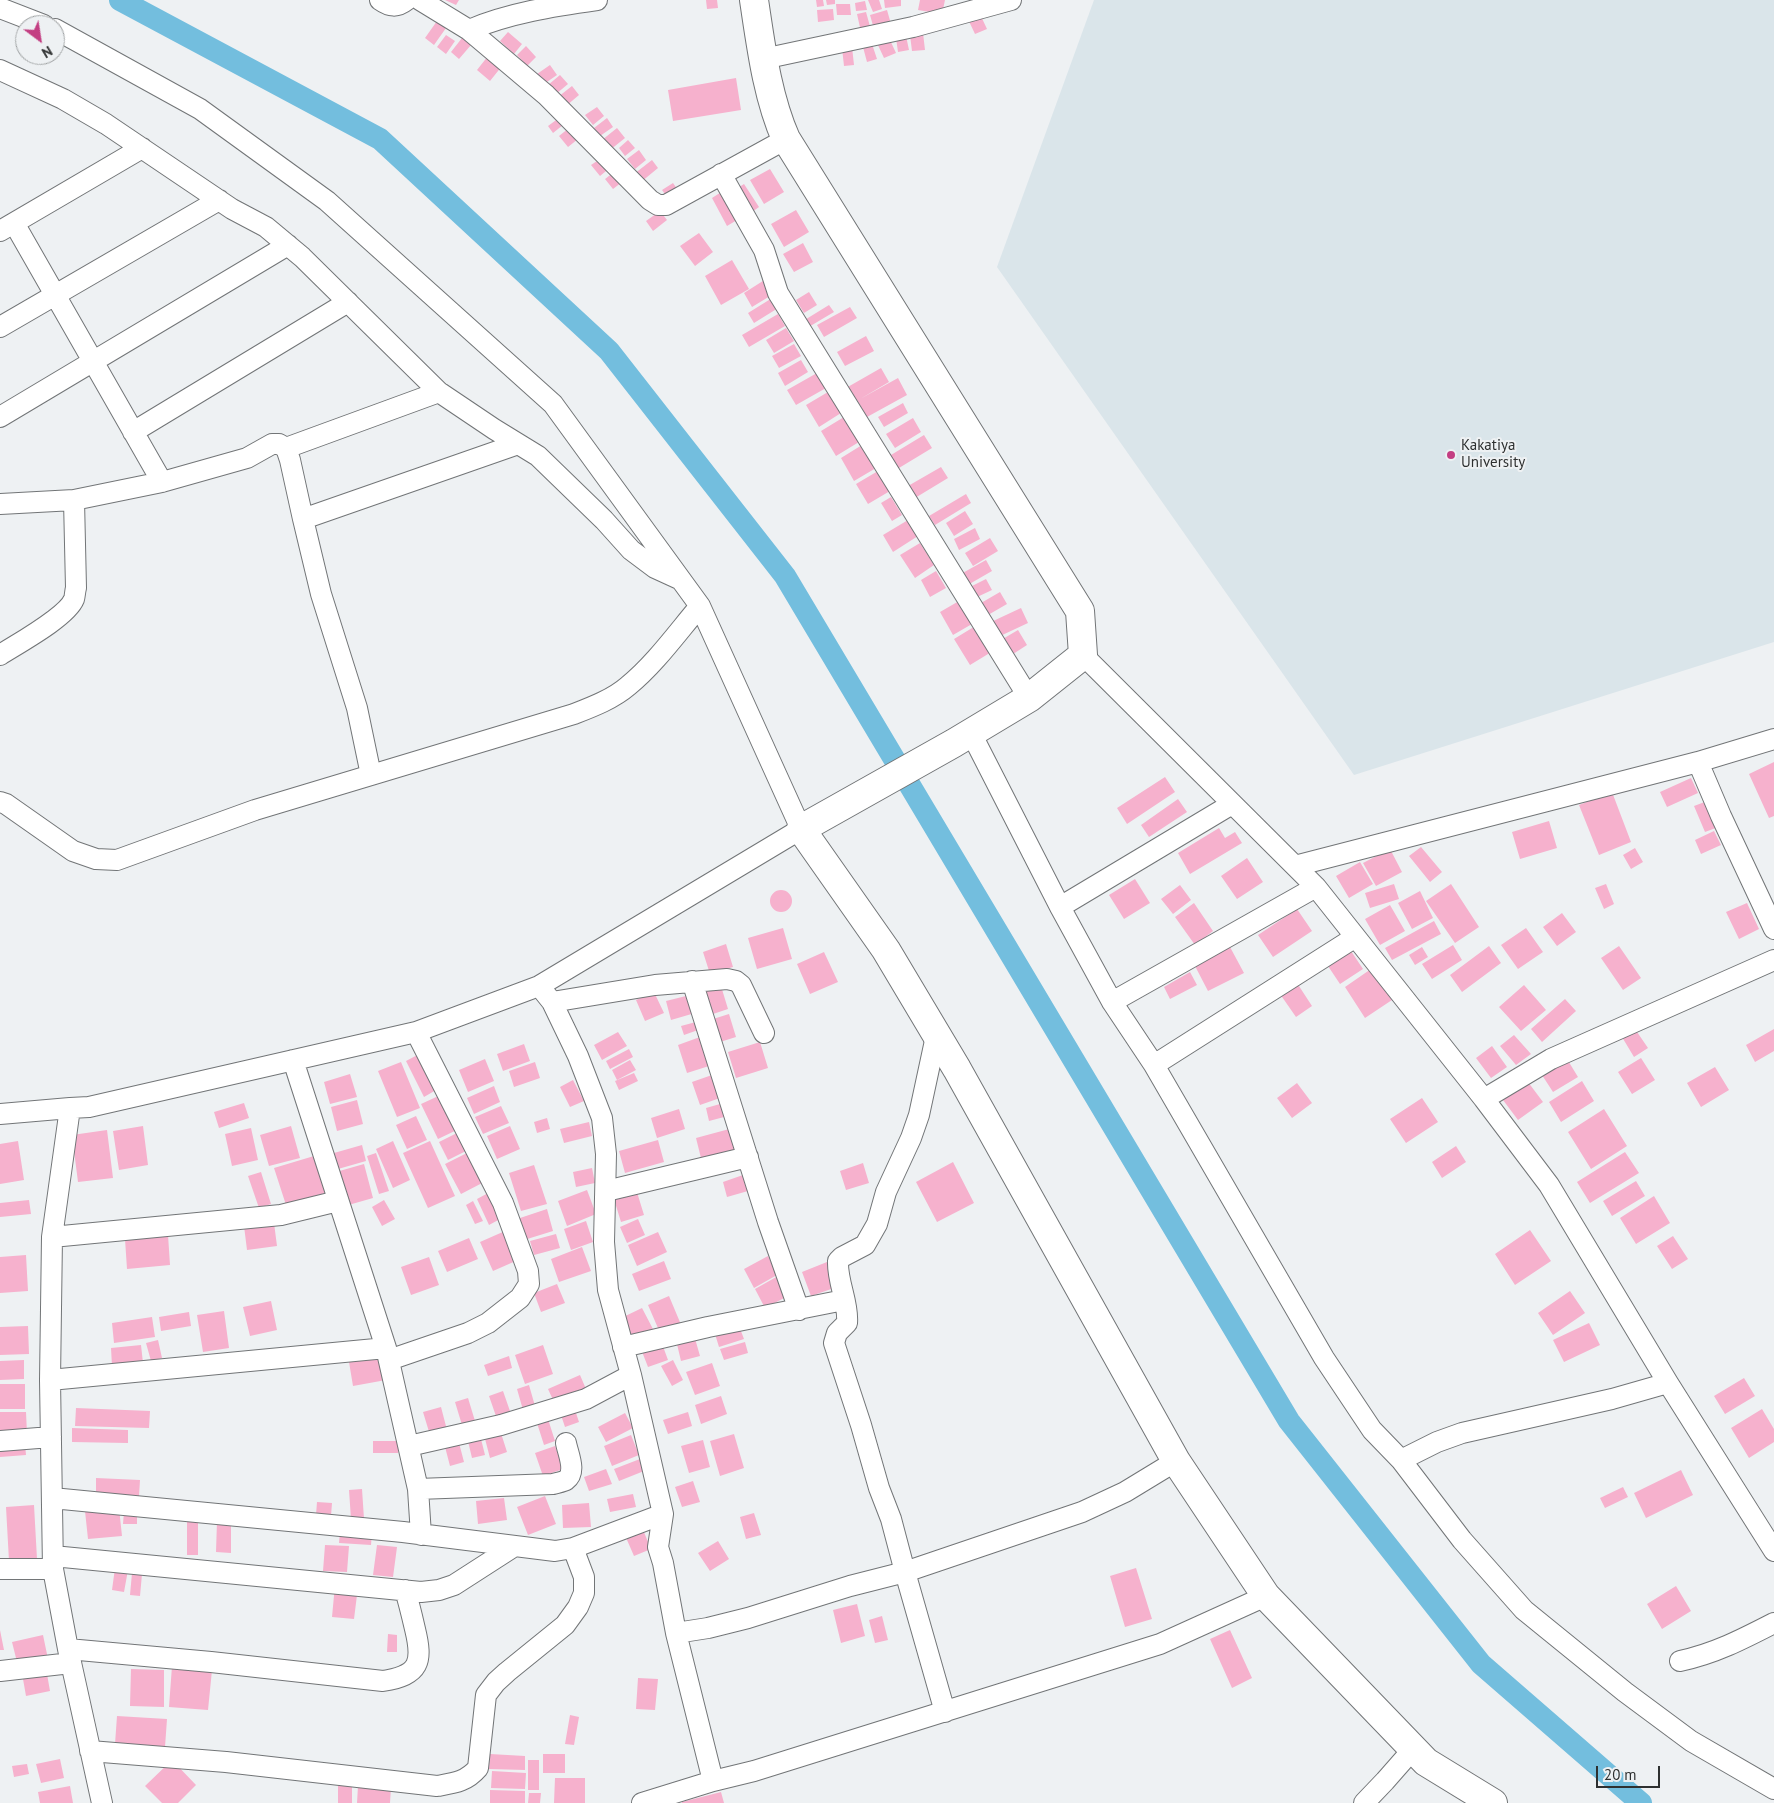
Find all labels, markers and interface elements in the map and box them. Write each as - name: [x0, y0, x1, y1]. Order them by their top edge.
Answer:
- north arrow: [15, 15, 65, 65]
- text: N: [39, 42, 56, 62]
- place label: Kakatiya University: [1461, 437, 1525, 472]
- marker: Kakatiya University: [1445, 449, 1457, 461]
- scale bar: [1599, 1756, 1663, 1788]
- text: 20 m: [1604, 1765, 1637, 1784]

